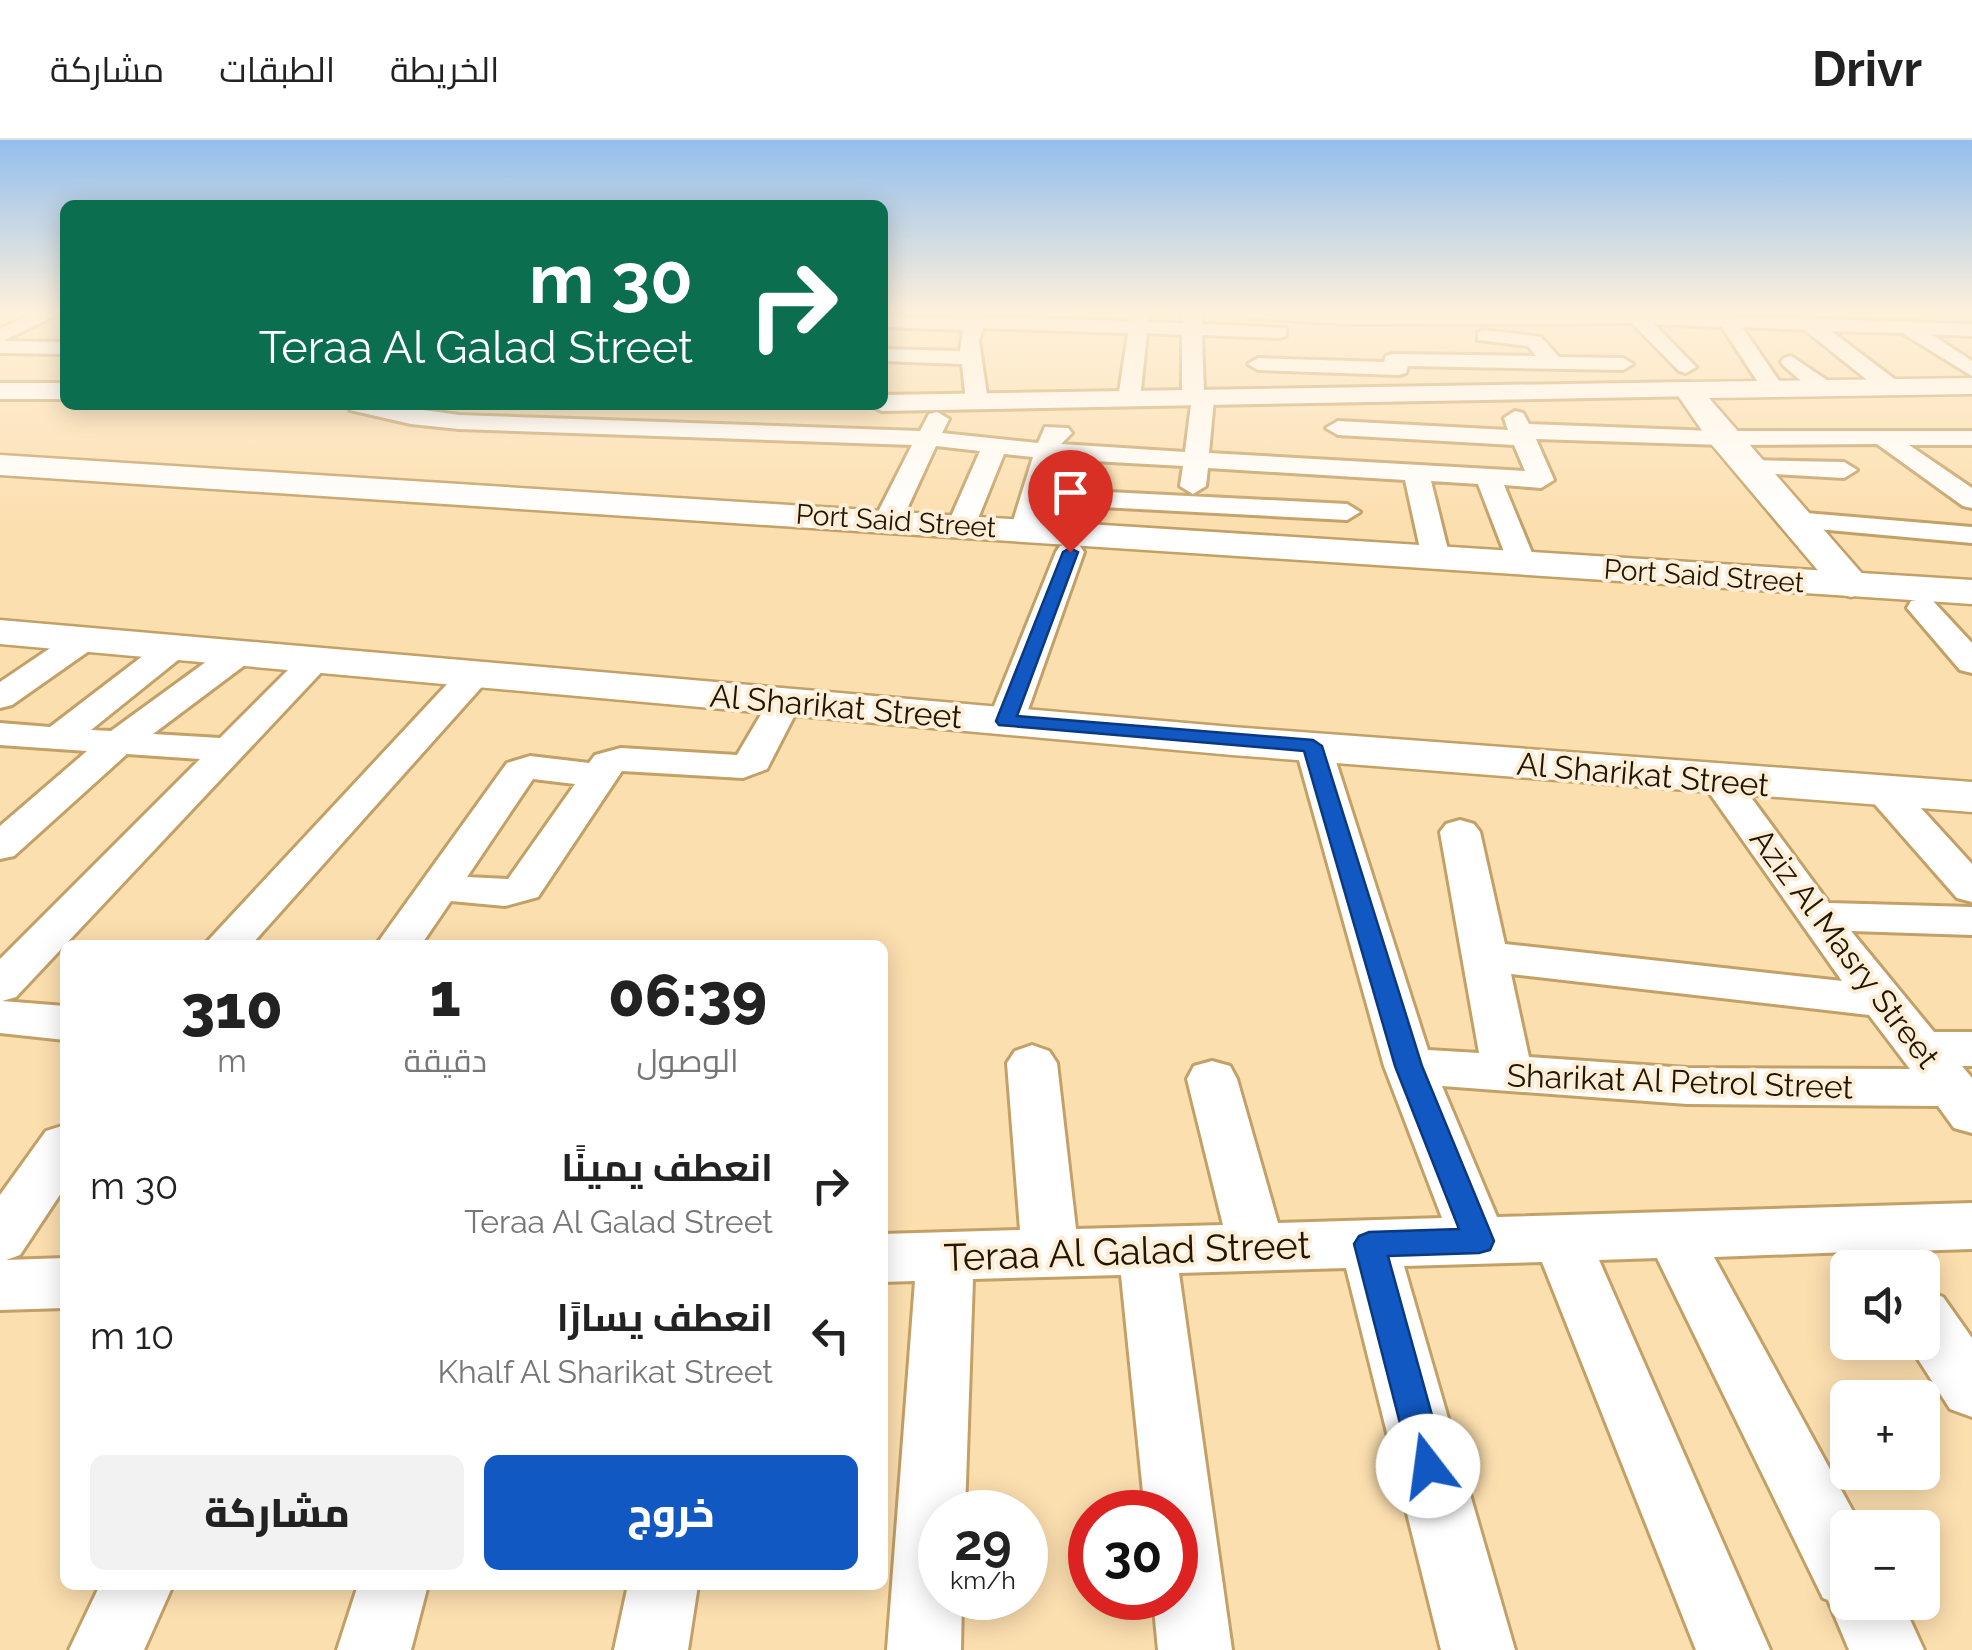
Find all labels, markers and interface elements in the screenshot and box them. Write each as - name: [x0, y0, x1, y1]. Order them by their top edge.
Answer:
- text: Drivr: [1812, 41, 1922, 97]
- text: مشاركة: [50, 49, 164, 90]
- text: الطبقات: [219, 49, 335, 90]
- text: الخريطة: [390, 49, 499, 90]
- text: 30 m: [529, 237, 693, 319]
- icon: right: [728, 240, 858, 370]
- text: Teraa Al Galad Street: [259, 321, 693, 374]
- pin: [1028, 450, 1113, 553]
- icon: arrive: [1043, 465, 1098, 520]
- street label: Port Said Street: [795, 498, 998, 545]
- street label: Port Said Street: [1603, 553, 1806, 600]
- street label: Al Sharikat Street: [708, 677, 964, 735]
- street label: Al Sharikat Street: [1515, 745, 1771, 803]
- street label: Aziz Al Masry Street: [1743, 821, 1947, 1075]
- text: 1: [430, 960, 461, 1030]
- text: 06:39: [608, 960, 767, 1030]
- text: 310: [181, 972, 283, 1042]
- text: m: [217, 1042, 247, 1079]
- text: دقيقة: [404, 1042, 487, 1079]
- text: الوصول: [637, 1042, 738, 1079]
- street label: Sharikat Al Petrol Street: [1506, 1056, 1854, 1106]
- text: انعطف يمينًا: [561, 1145, 773, 1190]
- icon: right: [803, 1158, 858, 1213]
- text: 30 m: [90, 1163, 178, 1208]
- text: Teraa Al Galad Street: [464, 1203, 773, 1240]
- street label: Teraa Al Galad Street: [943, 1222, 1311, 1280]
- map controls: [1830, 1250, 1940, 1620]
- button: sound: [1830, 1250, 1940, 1360]
- text: انعطف يسارًا: [557, 1295, 773, 1340]
- icon: left: [803, 1308, 858, 1363]
- text: 10 m: [90, 1313, 174, 1358]
- text: Khalf Al Sharikat Street: [438, 1353, 773, 1390]
- button: +: [1830, 1380, 1940, 1490]
- position arrow: [1376, 1414, 1480, 1518]
- button: مشاركة: [90, 1455, 464, 1570]
- button: خروج: [484, 1455, 858, 1570]
- speed limit sign: 30: [1068, 1490, 1198, 1620]
- button: −: [1830, 1510, 1940, 1620]
- text: 29: [954, 1513, 1012, 1572]
- text: km/h: [950, 1565, 1016, 1595]

